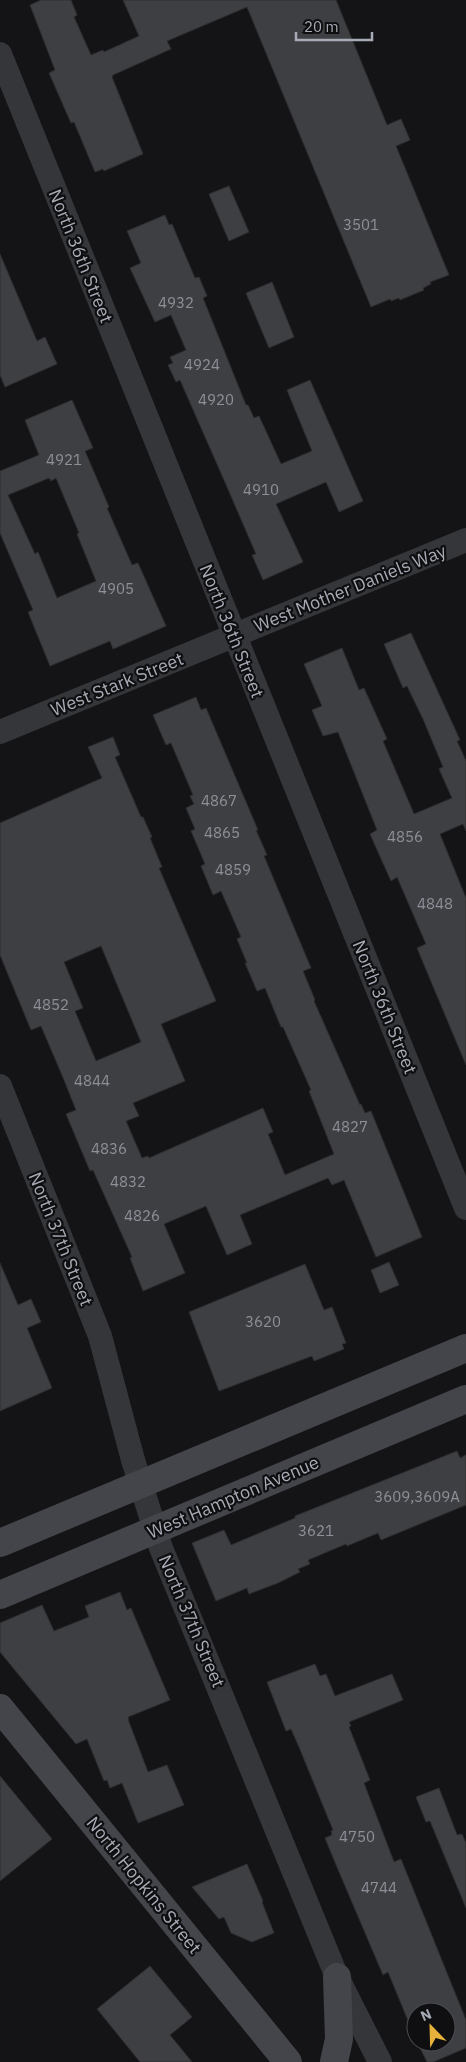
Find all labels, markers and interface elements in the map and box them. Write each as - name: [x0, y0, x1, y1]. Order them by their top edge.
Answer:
- scale bar: [296, 10, 372, 42]
- text: 20 m: [304, 17, 339, 36]
- street label: North 36th Street: [44, 186, 118, 326]
- house number: 3501: [343, 215, 379, 234]
- house number: 4932: [158, 293, 194, 312]
- house number: 4924: [184, 355, 220, 374]
- house number: 4920: [198, 390, 234, 409]
- house number: 4921: [46, 450, 82, 469]
- house number: 4910: [243, 480, 279, 499]
- street label: West Mother Daniels Way: [250, 539, 450, 637]
- street label: North 36th Street: [195, 561, 269, 701]
- house number: 4905: [98, 579, 134, 598]
- street label: West Stark Street: [47, 647, 187, 721]
- house number: 4867: [201, 791, 237, 810]
- house number: 4865: [204, 823, 240, 842]
- house number: 4856: [387, 827, 423, 846]
- house number: 4859: [215, 860, 251, 879]
- house number: 4848: [417, 894, 453, 913]
- street label: North 36th Street: [348, 937, 422, 1077]
- house number: 4852: [33, 995, 69, 1014]
- house number: 4844: [74, 1071, 110, 1090]
- house number: 4827: [332, 1117, 368, 1136]
- house number: 4836: [91, 1139, 127, 1158]
- street label: North 37th Street: [24, 1169, 98, 1309]
- house number: 4832: [110, 1172, 146, 1191]
- house number: 4826: [124, 1206, 160, 1225]
- house number: 3620: [245, 1312, 281, 1331]
- street label: West Hampton Avenue: [144, 1450, 322, 1544]
- house number: 3609,3609A: [374, 1487, 460, 1506]
- house number: 3621: [298, 1521, 334, 1540]
- street label: North 37th Street: [154, 1551, 230, 1691]
- street label: North Hopkins Street: [82, 1812, 206, 1958]
- house number: 4750: [339, 1827, 375, 1846]
- house number: 4744: [361, 1878, 397, 1897]
- north arrow: [406, 2002, 456, 2052]
- text: N: [418, 2005, 434, 2025]

